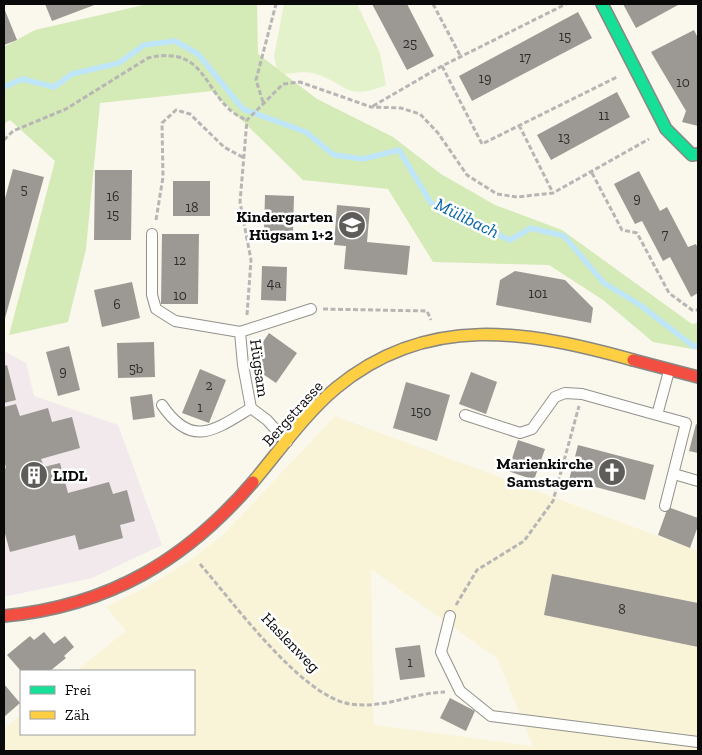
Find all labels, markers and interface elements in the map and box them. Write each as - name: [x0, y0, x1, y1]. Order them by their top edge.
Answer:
- house number: 15: [559, 28, 571, 45]
- house number: 25: [403, 35, 417, 52]
- house number: 17: [519, 49, 531, 66]
- house number: 19: [479, 70, 491, 87]
- house number: 10: [676, 74, 690, 91]
- house number: 11: [599, 107, 610, 124]
- house number: 13: [558, 129, 570, 146]
- house number: 5: [20, 181, 28, 198]
- house number: 16: [107, 188, 119, 205]
- house number: 9: [633, 190, 641, 207]
- water label: Mülibach: [431, 193, 503, 243]
- house number: 18: [186, 199, 198, 216]
- house number: 15: [107, 206, 119, 223]
- place label: Kindergarten Hügsam 1+2: [236, 207, 333, 244]
- school or university icon: Kindergarten Hügsam 1+2: [337, 210, 367, 240]
- house number: 7: [662, 226, 669, 243]
- house number: 12: [174, 252, 186, 269]
- house number: 4a: [267, 275, 281, 292]
- house number: 101: [529, 285, 548, 302]
- house number: 10: [173, 287, 187, 304]
- house number: 6: [113, 296, 121, 313]
- street label: Hügsam: [246, 338, 273, 398]
- house number: 5b: [129, 360, 143, 377]
- house number: 9: [59, 363, 67, 380]
- house number: 2: [205, 377, 213, 394]
- street label: Bergstrasse: [258, 377, 327, 450]
- house number: 1: [197, 399, 203, 416]
- house number: 150: [411, 403, 431, 420]
- place label: Marienkirche Samstagern: [496, 454, 594, 491]
- church icon: Marienkirche Samstagern: [597, 457, 627, 487]
- building icon: LIDL: [19, 460, 49, 490]
- place label: LIDL: [53, 466, 88, 485]
- house number: 8: [618, 601, 626, 618]
- street label: Haslenweg: [258, 609, 324, 676]
- house number: 1: [407, 654, 413, 671]
- legend: [20, 670, 195, 735]
- text: Frei: [65, 681, 91, 699]
- text: Zäh: [65, 706, 90, 724]

